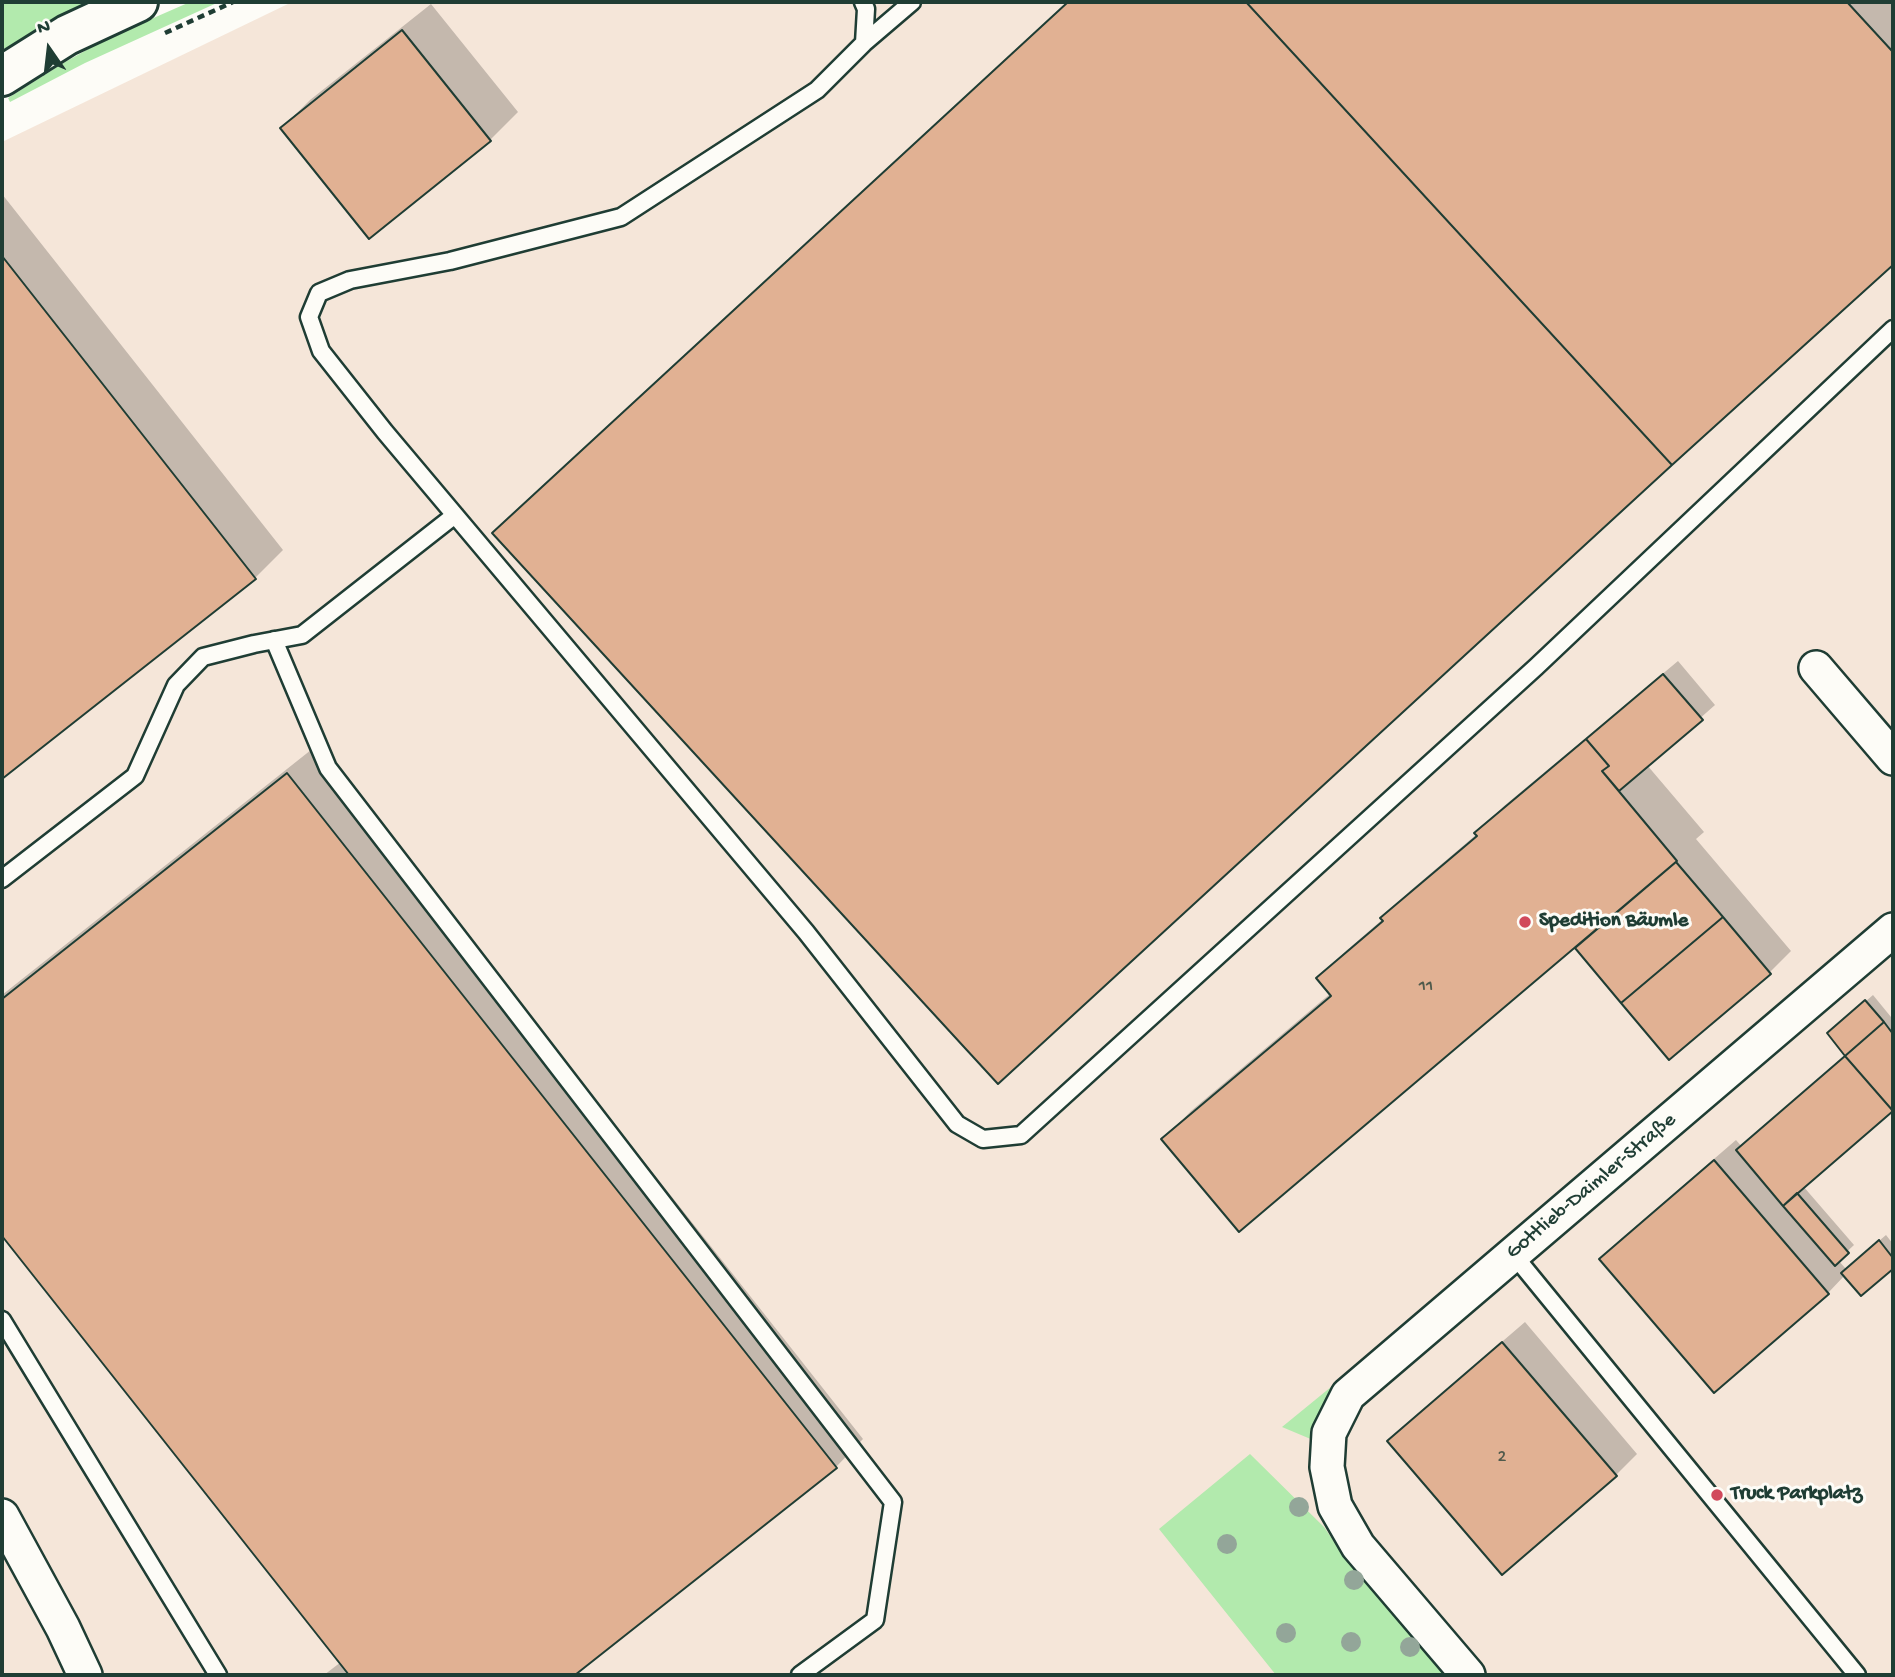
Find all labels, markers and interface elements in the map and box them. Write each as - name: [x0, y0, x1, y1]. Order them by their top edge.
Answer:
- north arrow: [14, 14, 84, 84]
- text: N: [35, 15, 53, 41]
- place label: Spedition Bäumle: [1539, 909, 1688, 935]
- marker: Spedition Bäumle: [1517, 914, 1533, 930]
- house number: 11: [1419, 976, 1433, 998]
- street label: Gottlieb-Daimler-Straße: [1502, 1108, 1682, 1266]
- house number: 2: [1498, 1447, 1506, 1469]
- place label: Truck Parkplatz: [1731, 1482, 1862, 1508]
- marker: Truck Parkplatz: [1709, 1487, 1725, 1503]

